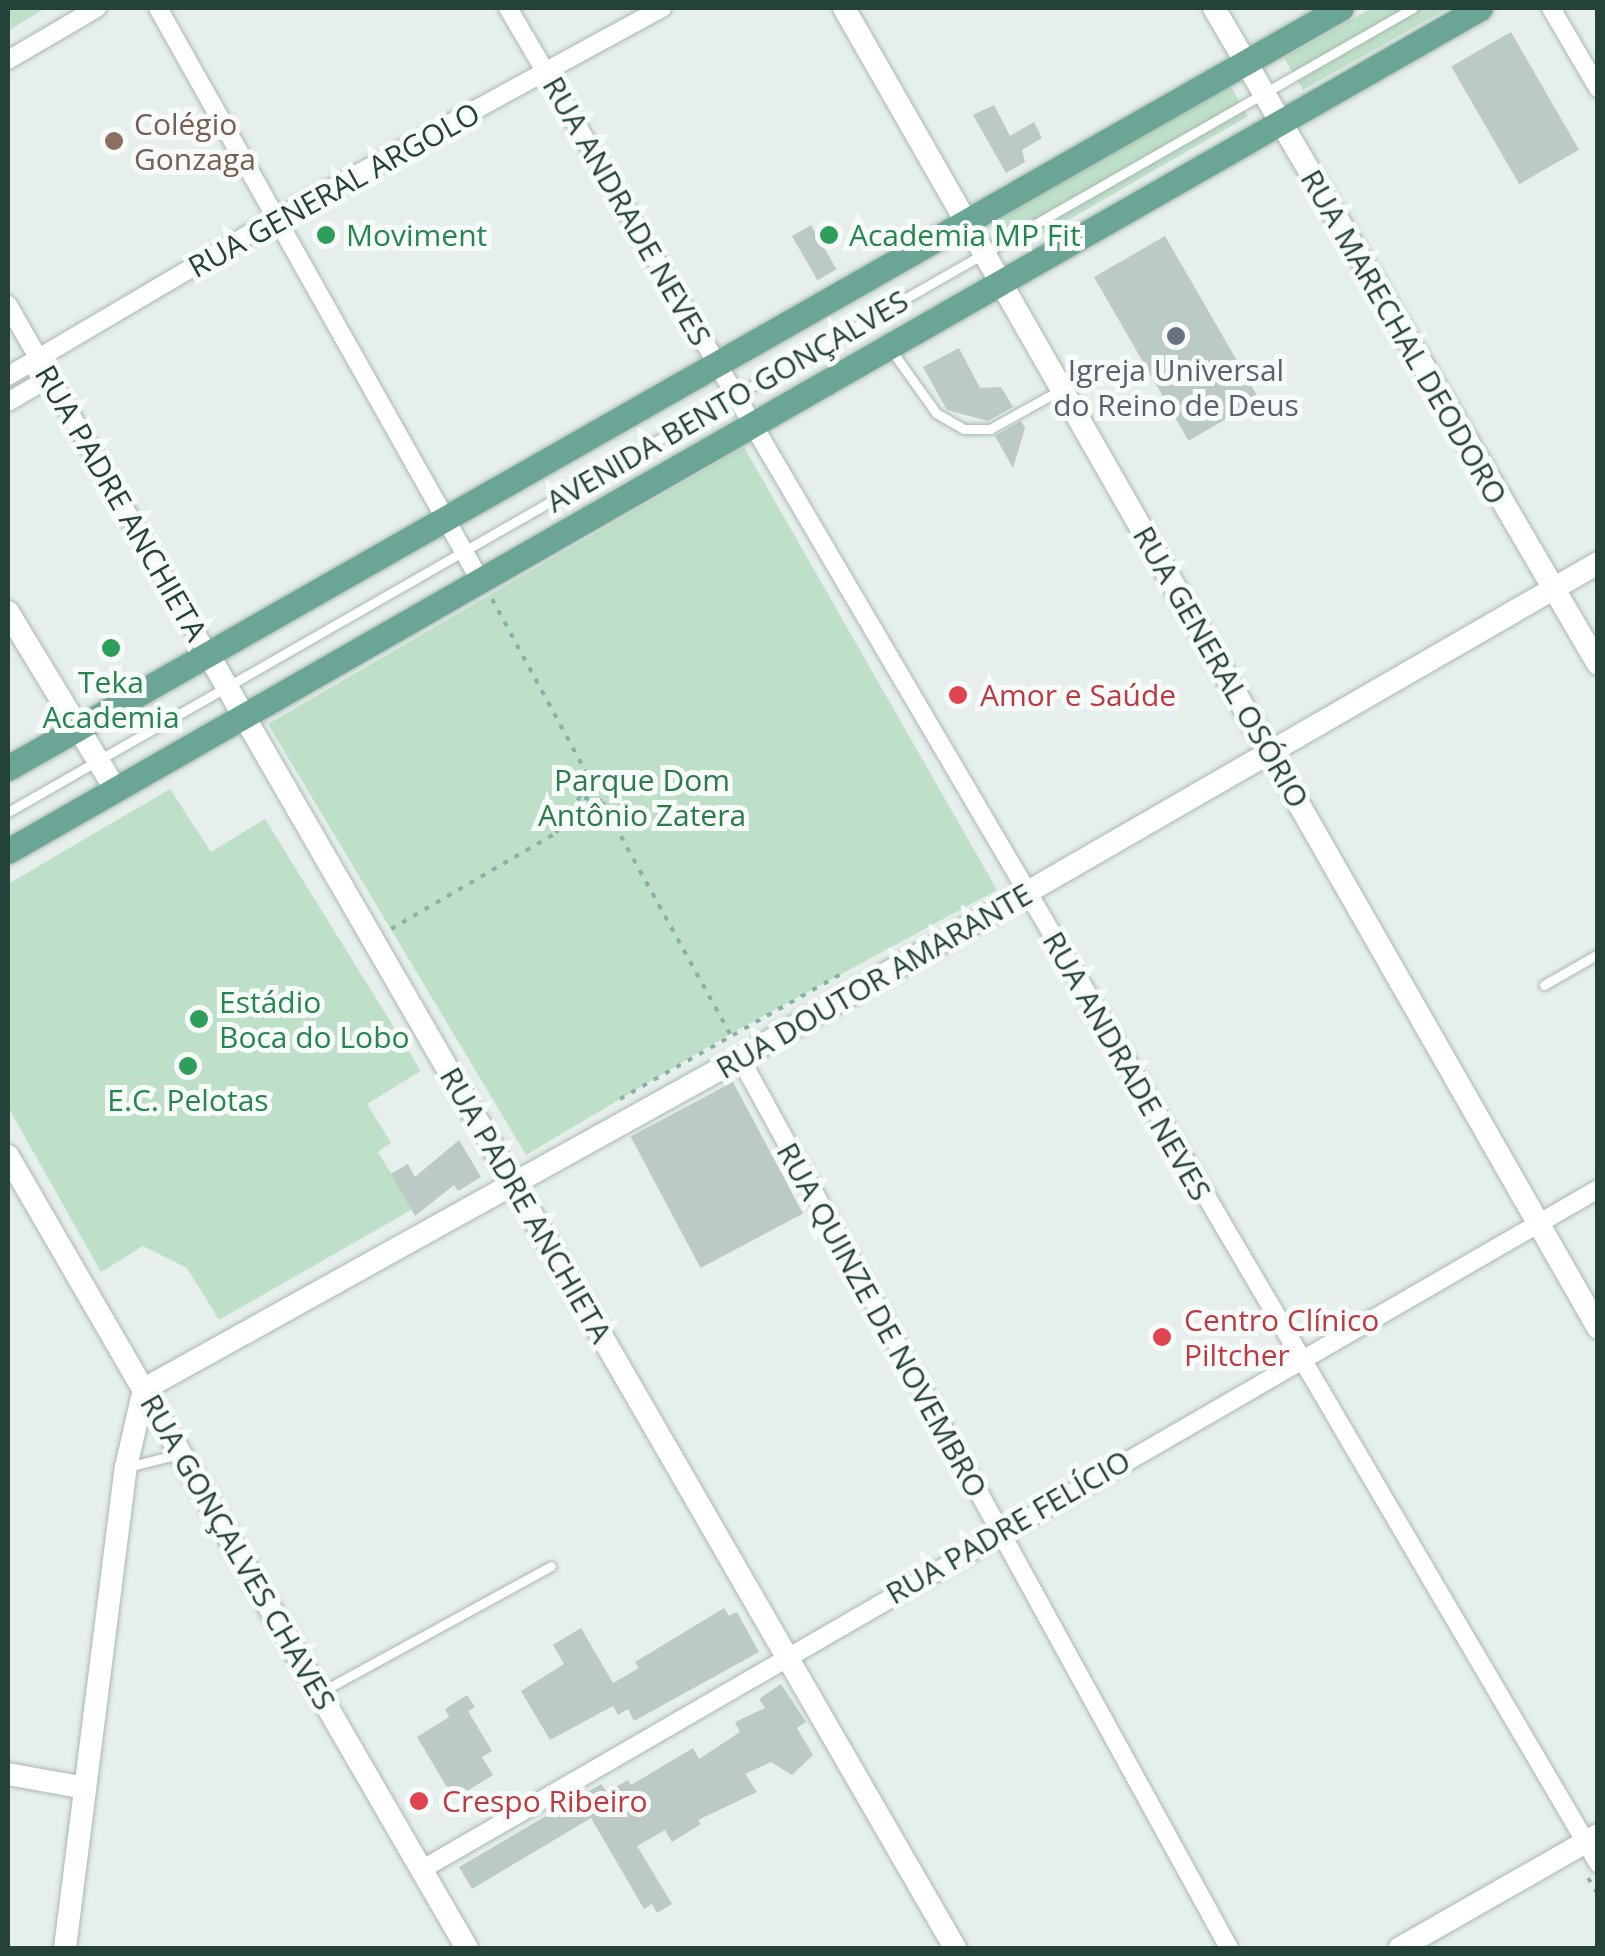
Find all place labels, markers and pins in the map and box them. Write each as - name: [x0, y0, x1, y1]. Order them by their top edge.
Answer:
- place label: Colégio Gonzaga: [134, 106, 256, 176]
- marker: Colégio Gonzaga: [103, 130, 125, 152]
- place label: Moviment: [346, 217, 487, 253]
- place label: Academia MP Fit: [849, 217, 1081, 253]
- marker: Moviment: [315, 224, 337, 246]
- marker: Academia MP Fit: [818, 224, 840, 246]
- marker: Igreja Universal do Reino de Deus: [1165, 325, 1187, 347]
- place label: Igreja Universal do Reino de Deus: [1053, 352, 1299, 422]
- marker: Teka Academia: [100, 637, 122, 659]
- place label: Teka Academia: [42, 664, 180, 734]
- place label: Amor e Saúde: [980, 677, 1176, 713]
- marker: Amor e Saúde: [945, 682, 971, 708]
- place label: Estádio Boca do Lobo: [219, 984, 410, 1054]
- marker: Estádio Boca do Lobo: [188, 1008, 210, 1030]
- marker: E.C. Pelotas: [177, 1055, 199, 1077]
- place label: E.C. Pelotas: [107, 1082, 269, 1118]
- place label: Centro Clínico Piltcher: [1184, 1302, 1379, 1372]
- marker: Centro Clínico Piltcher: [1149, 1324, 1175, 1350]
- place label: Crespo Ribeiro: [442, 1783, 648, 1819]
- marker: Crespo Ribeiro: [406, 1788, 432, 1814]

